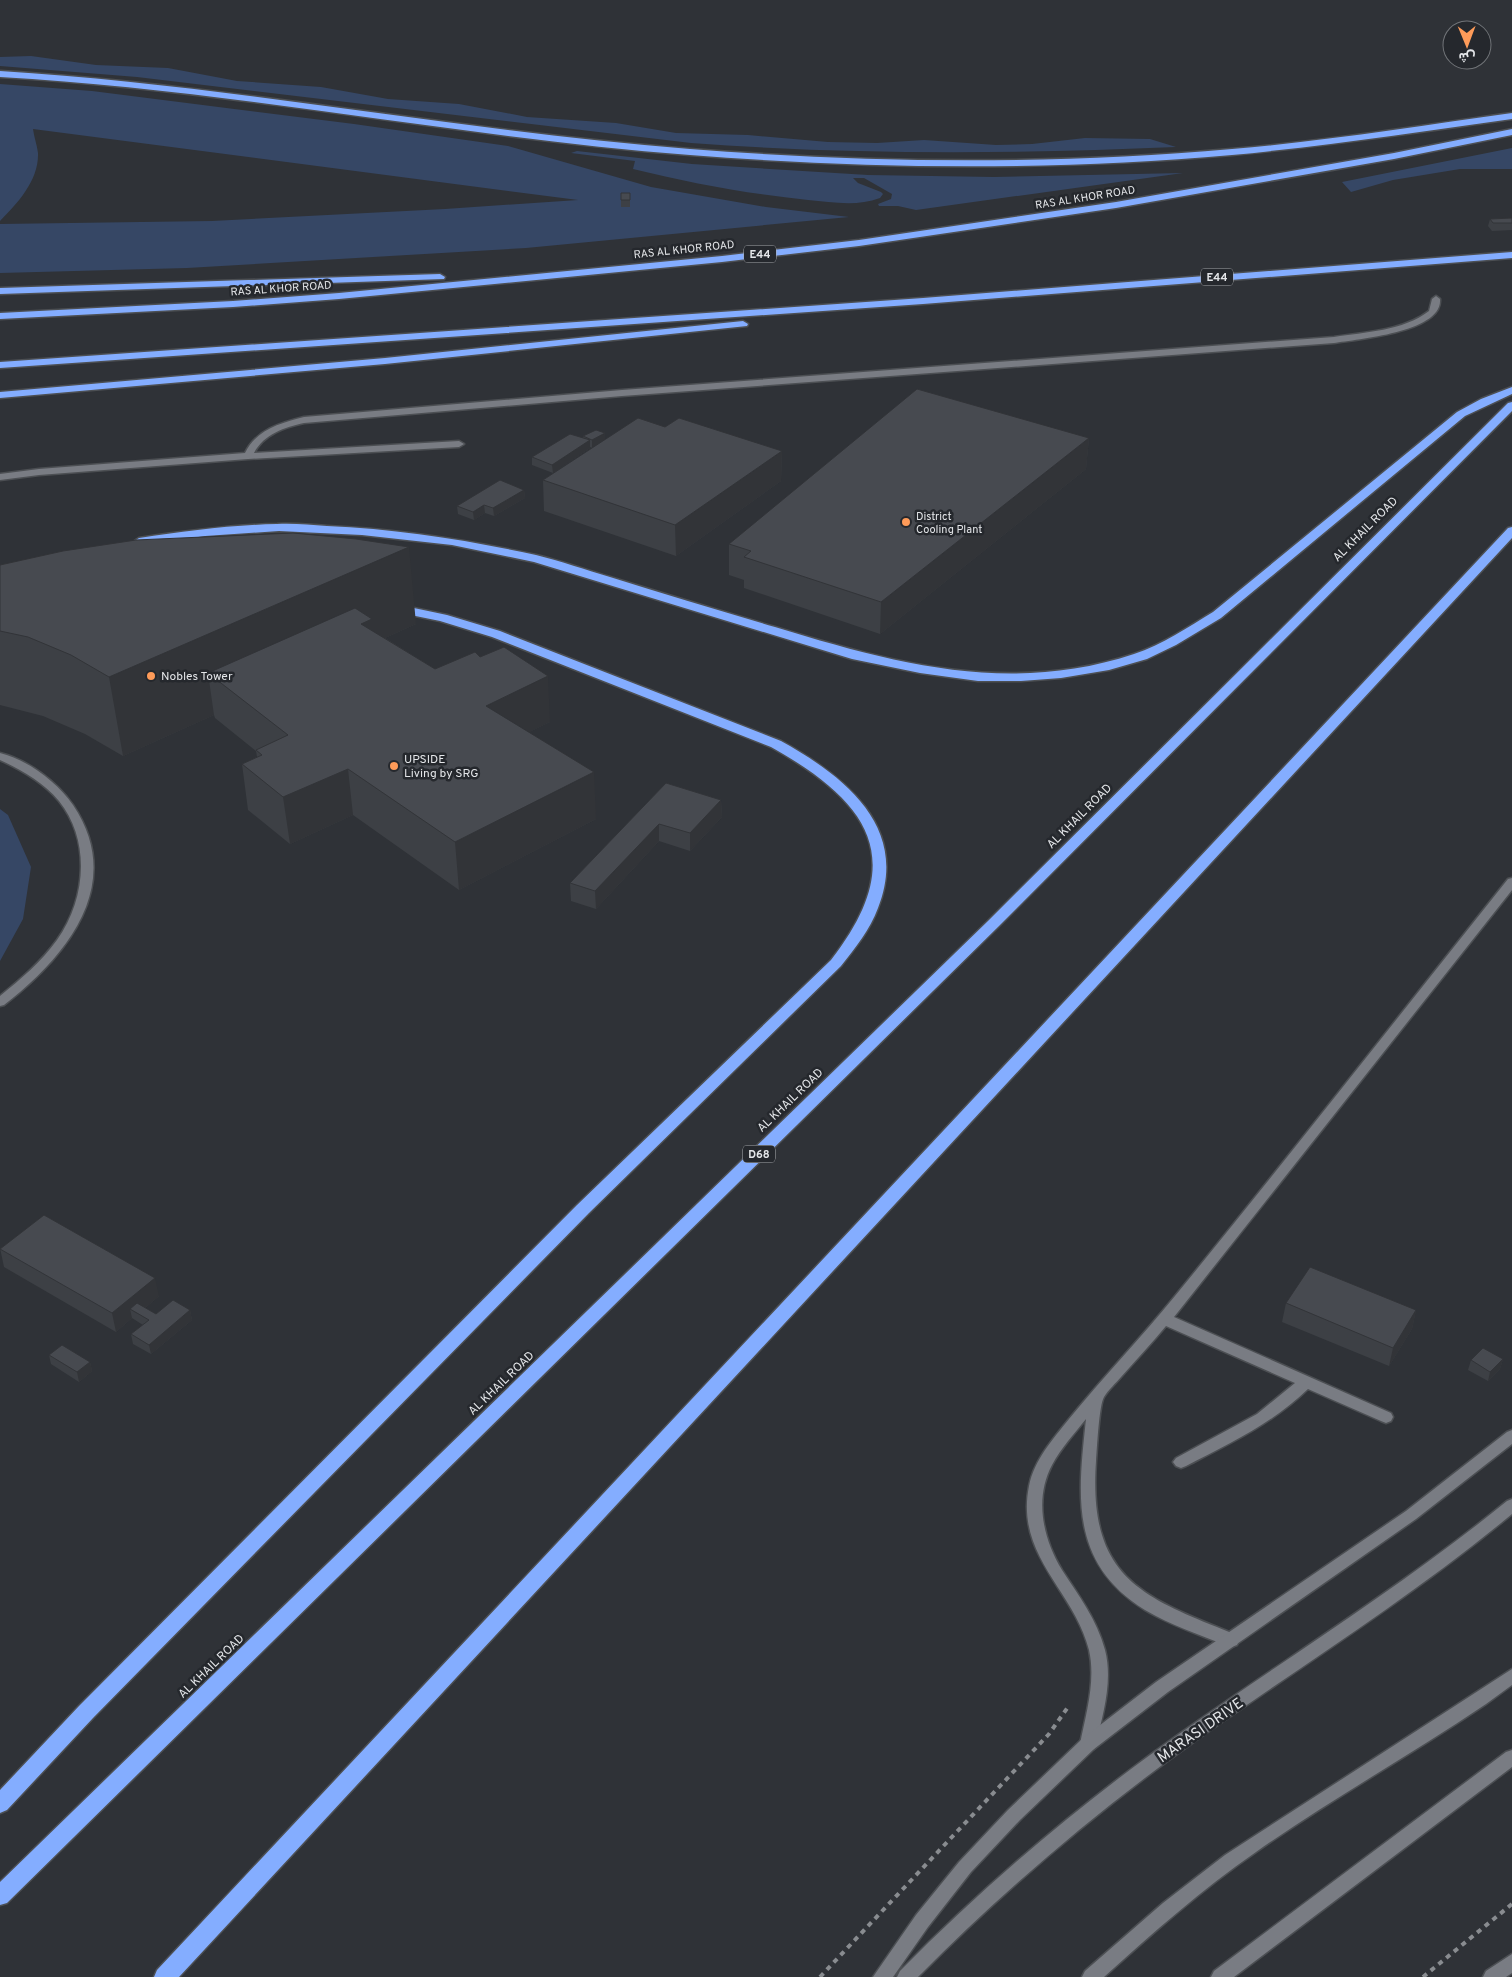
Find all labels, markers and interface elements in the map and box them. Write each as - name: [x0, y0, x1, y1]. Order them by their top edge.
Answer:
- north arrow: [1442, 20, 1492, 70]
- text: ش: [1458, 48, 1476, 65]
- street label: RAS AL KHOR ROAD: [1034, 183, 1136, 213]
- street label: RAS AL KHOR ROAD: [633, 238, 735, 262]
- road number: E44: [744, 245, 776, 262]
- road number: E44: [1201, 268, 1233, 286]
- street label: RAS AL KHOR ROAD: [230, 278, 332, 300]
- street label: AL KHAIL ROAD: [1330, 494, 1402, 566]
- place label: District Cooling Plant: [916, 510, 982, 537]
- marker: District Cooling Plant: [900, 516, 912, 528]
- place label: Nobles Tower: [161, 669, 233, 685]
- marker: Nobles Tower: [145, 670, 157, 682]
- place label: UPSIDE Living by SRG: [404, 752, 479, 782]
- marker: UPSIDE Living by SRG: [388, 760, 400, 772]
- street label: AL KHAIL ROAD: [1044, 781, 1116, 853]
- street label: AL KHAIL ROAD: [754, 1065, 827, 1136]
- road number: D68: [743, 1146, 775, 1162]
- street label: AL KHAIL ROAD: [465, 1348, 538, 1419]
- street label: AL KHAIL ROAD: [175, 1631, 248, 1702]
- street label: MARASI DRIVE: [1154, 1695, 1248, 1768]

